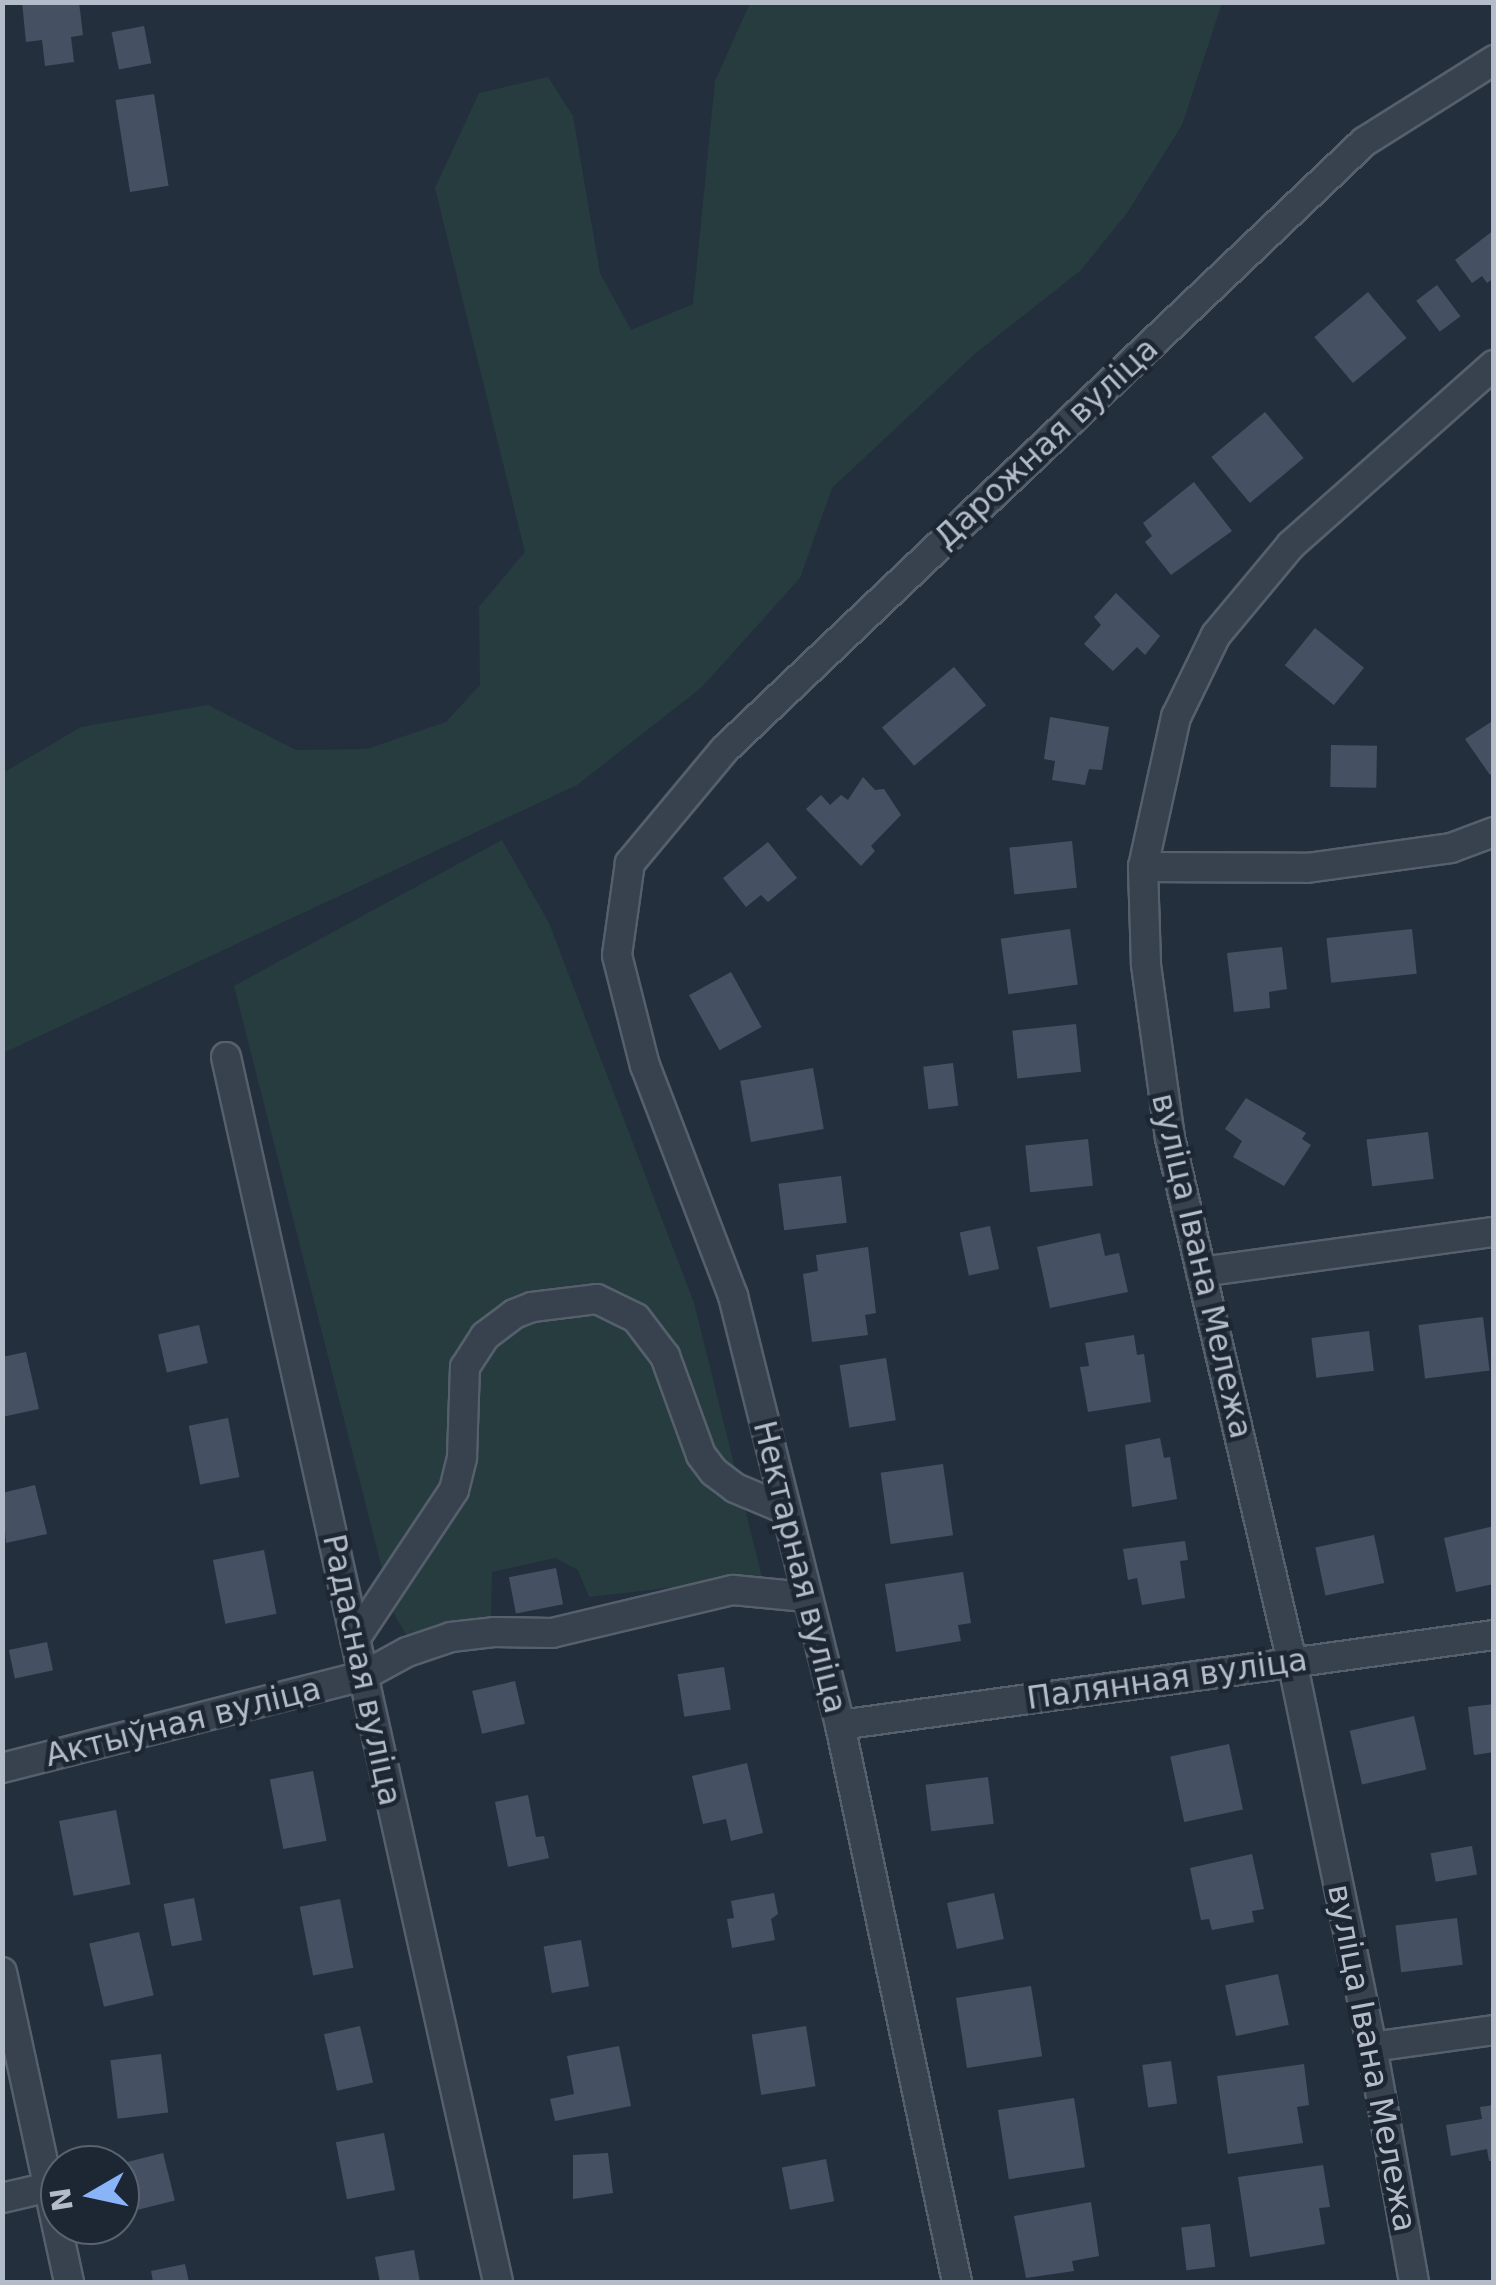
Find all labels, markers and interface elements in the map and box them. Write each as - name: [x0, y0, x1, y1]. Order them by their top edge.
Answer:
- street label: Дарожная вуліца: [926, 329, 1166, 557]
- street label: вуліца Івана Мележа: [1144, 1090, 1260, 1442]
- street label: Нектарная вуліца: [745, 1417, 855, 1717]
- street label: Радасная вуліца: [314, 1531, 410, 1809]
- street label: Палянная вуліца: [1024, 1640, 1310, 1718]
- street label: Актыўная вуліца: [41, 1669, 325, 1775]
- street label: вуліца Івана Мележа: [1319, 1881, 1425, 2235]
- north arrow: [40, 2145, 140, 2245]
- text: N: [44, 2185, 80, 2214]

